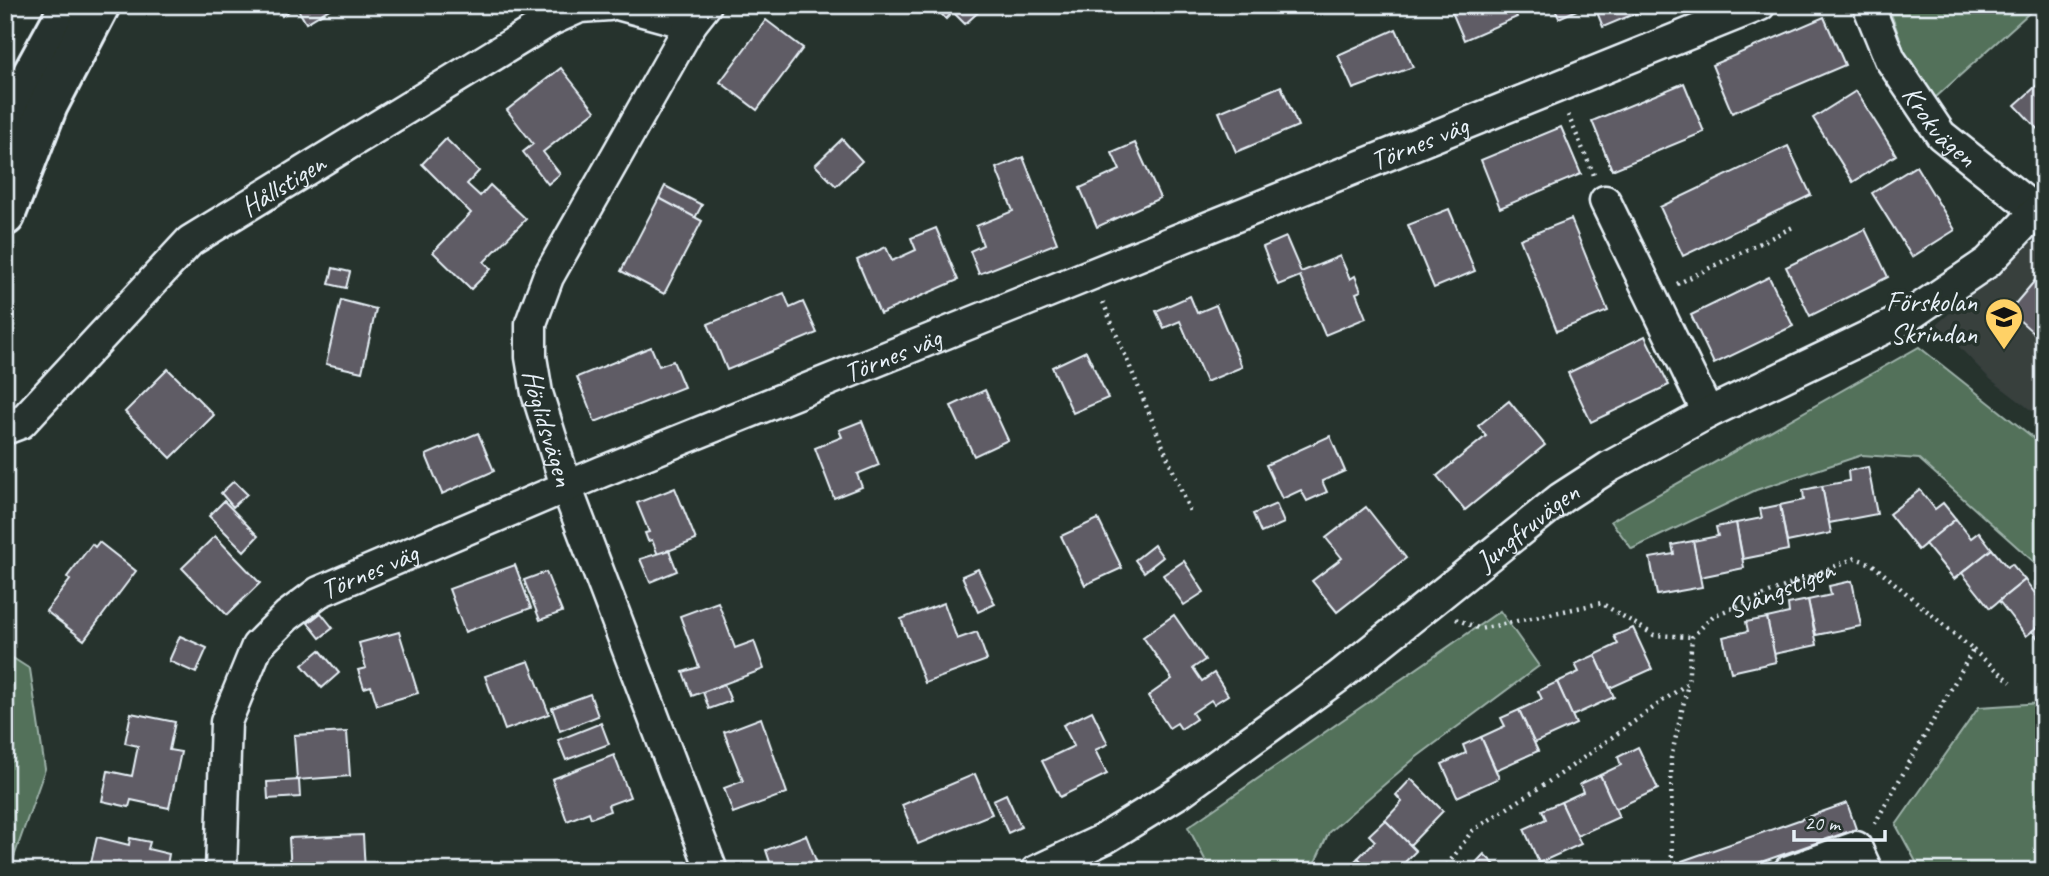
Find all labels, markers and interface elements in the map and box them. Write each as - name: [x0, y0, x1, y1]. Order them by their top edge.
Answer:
- street label: Krokvägen: [1895, 78, 1984, 174]
- street label: Törnes väg: [1365, 107, 1474, 178]
- street label: Hållstigen: [234, 144, 333, 224]
- place label: Förskolan Skrindan: [1886, 284, 1977, 351]
- school or university icon: Förskolan Skrindan: [1983, 296, 2025, 351]
- street label: Törnes väg: [838, 319, 947, 390]
- street label: Höglidsvägen: [516, 367, 583, 491]
- street label: Jungfruvägen: [1466, 474, 1586, 579]
- street label: Törnes väg: [315, 534, 424, 607]
- street label: Svängstigen: [1722, 551, 1840, 626]
- scale bar: [1794, 799, 1884, 843]
- text: 20 m: [1804, 810, 1842, 836]

